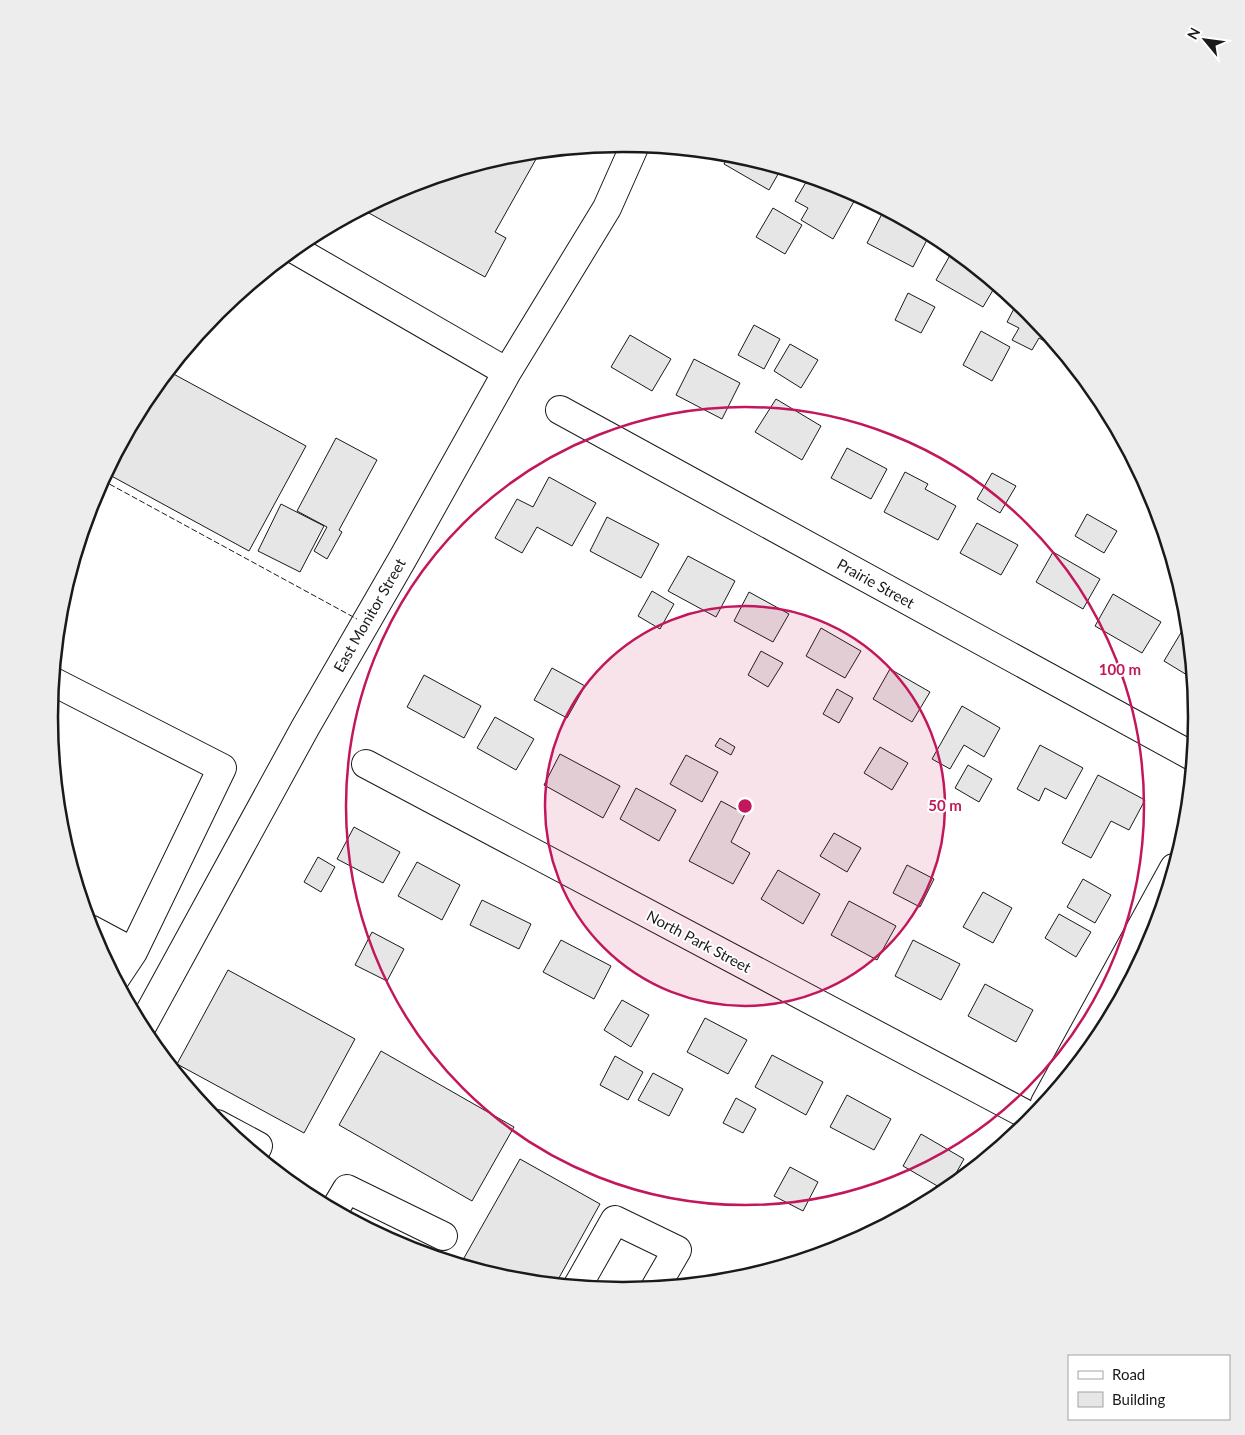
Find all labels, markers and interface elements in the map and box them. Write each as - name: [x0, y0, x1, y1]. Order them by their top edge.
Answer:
- north arrow: [1180, 15, 1230, 65]
- text: N: [1183, 25, 1203, 42]
- street label: East Monitor Street: [329, 554, 409, 675]
- street label: Prairie Street: [834, 554, 918, 612]
- text: 100 m: [1099, 660, 1141, 678]
- text: 50 m: [928, 796, 962, 814]
- centre of rings: [736, 797, 754, 815]
- street label: North Park Street: [644, 906, 755, 976]
- legend: [1068, 1355, 1230, 1420]
- text: Road: [1112, 1365, 1145, 1383]
- text: Building: [1112, 1390, 1165, 1408]

